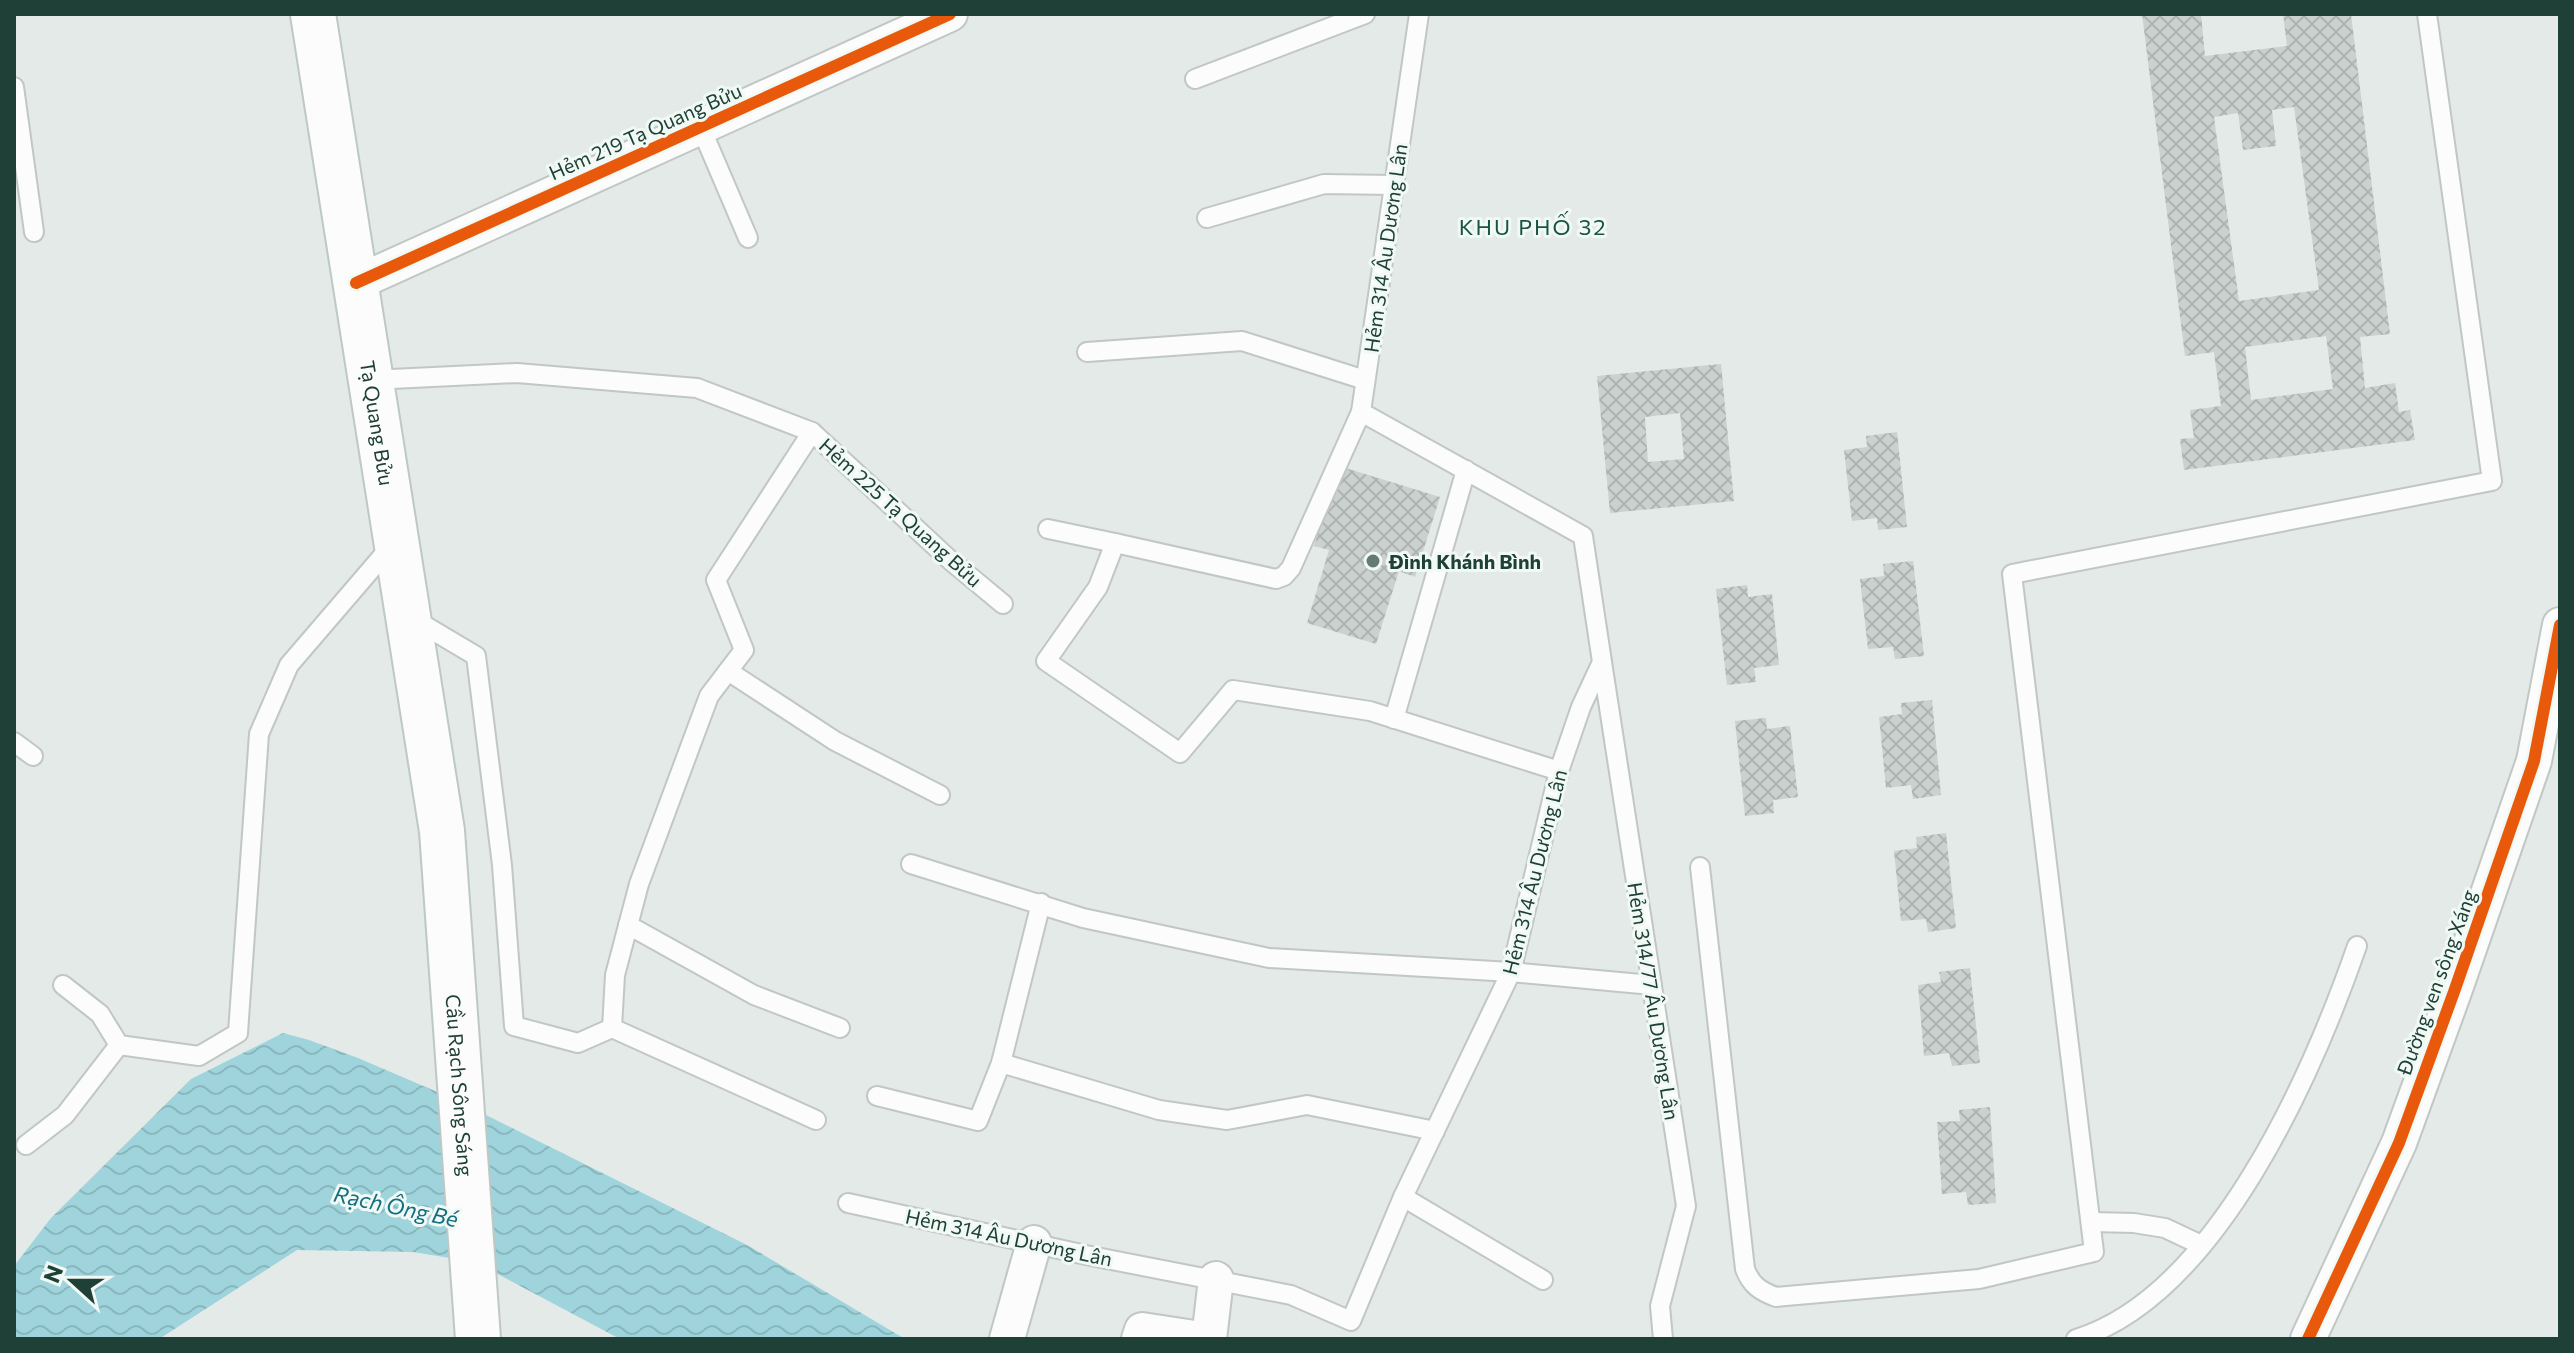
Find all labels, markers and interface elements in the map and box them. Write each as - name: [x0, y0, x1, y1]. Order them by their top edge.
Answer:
- street label: Hẻm 219 Tạ Quang Bửu: [545, 78, 745, 184]
- street label: Hẻm 314 Âu Dương Lân: [1358, 142, 1412, 354]
- district label: KHU PHỐ 32: [1459, 211, 1607, 240]
- street label: Tạ Quang Bửu: [356, 359, 399, 487]
- street label: Hẻm 225 Tạ Quang Bửu: [815, 433, 987, 591]
- place label: Đình Khánh Bình: [1388, 549, 1541, 573]
- marker: Đình Khánh Bình: [1364, 552, 1382, 570]
- street label: Hẻm 314 Âu Dương Lân: [1497, 767, 1571, 977]
- street label: Hẻm 314/77 Âu Dương Lân: [1623, 880, 1685, 1122]
- street label: Đường ven sông Xáng: [2391, 886, 2481, 1079]
- street label: Cầu Rạch Sông Sáng: [442, 993, 478, 1177]
- water label: Rạch Ông Bé: [331, 1180, 461, 1232]
- street label: Hẻm 314 Âu Dương Lân: [903, 1203, 1115, 1271]
- north arrow: [32, 1241, 112, 1321]
- text: N: [37, 1261, 68, 1286]

